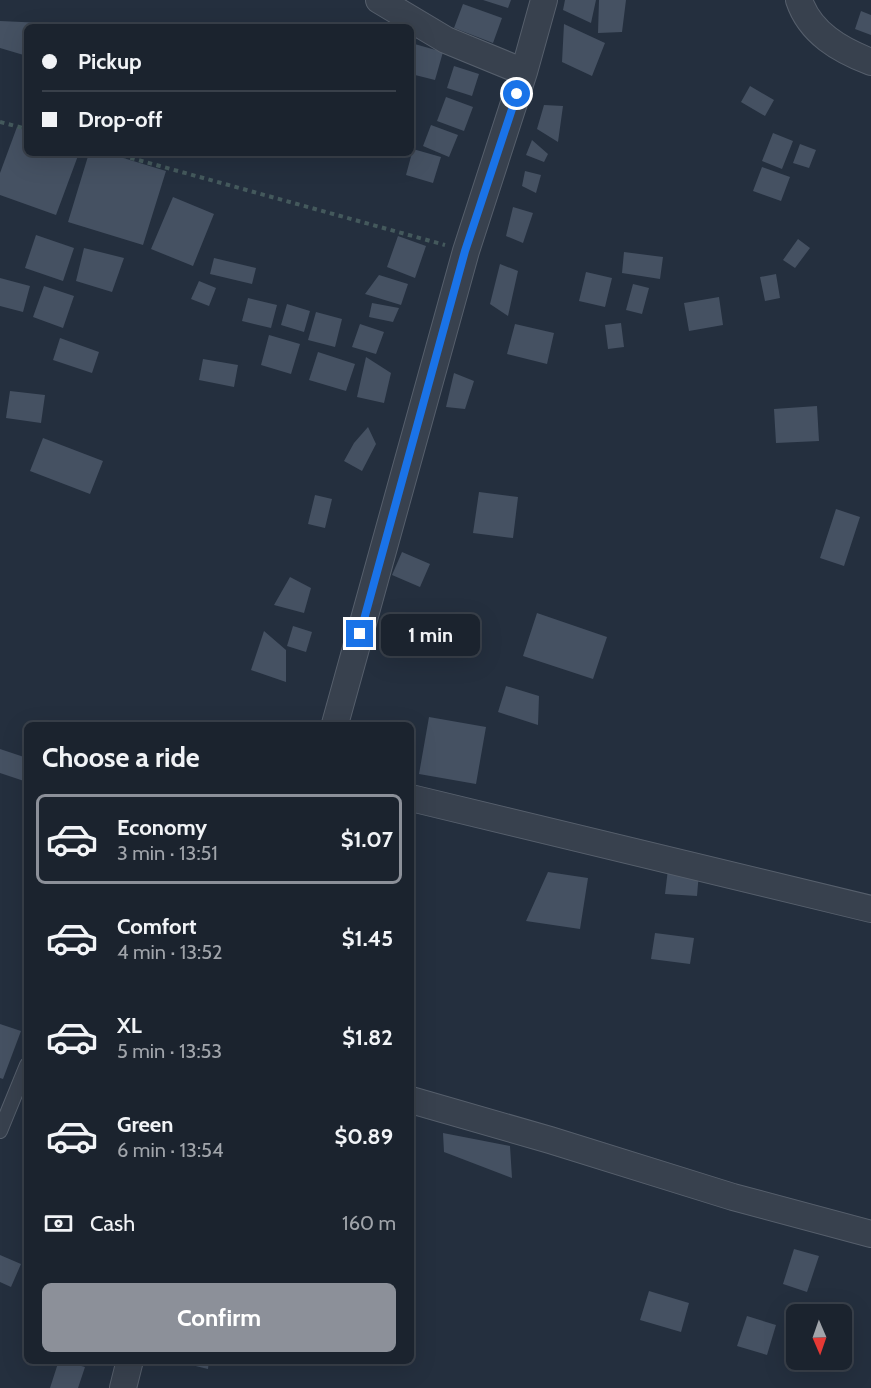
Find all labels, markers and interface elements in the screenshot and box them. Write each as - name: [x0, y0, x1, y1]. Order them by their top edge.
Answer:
- text: Pickup: [78, 48, 142, 75]
- route start: [503, 80, 530, 107]
- text: Drop-off: [78, 106, 162, 133]
- callout: 1 min: [381, 613, 480, 655]
- route end: [346, 620, 373, 647]
- text: 1 min: [408, 623, 453, 647]
- text: Choose a ride: [42, 741, 200, 774]
- icon: car: [45, 812, 99, 866]
- text: Economy: [117, 814, 207, 841]
- text: $1.07: [341, 826, 393, 853]
- text: 3 min · 13:51: [117, 841, 218, 865]
- icon: car: [45, 911, 99, 965]
- text: Comfort: [117, 913, 196, 940]
- text: $1.45: [342, 925, 393, 952]
- text: 4 min · 13:52: [117, 940, 223, 964]
- icon: car: [45, 1010, 99, 1064]
- text: XL: [117, 1012, 142, 1039]
- text: $1.82: [342, 1024, 393, 1051]
- text: 5 min · 13:53: [117, 1039, 222, 1063]
- icon: car: [45, 1109, 99, 1163]
- text: Green: [117, 1111, 173, 1138]
- text: $0.89: [334, 1123, 393, 1150]
- text: 6 min · 13:54: [117, 1138, 223, 1162]
- icon: cash: [42, 1207, 75, 1240]
- text: Cash: [90, 1210, 135, 1237]
- text: 160 m: [342, 1211, 396, 1235]
- button: Confirm: [42, 1283, 396, 1352]
- north arrow: [786, 1304, 852, 1370]
- map controls: [786, 1304, 852, 1370]

